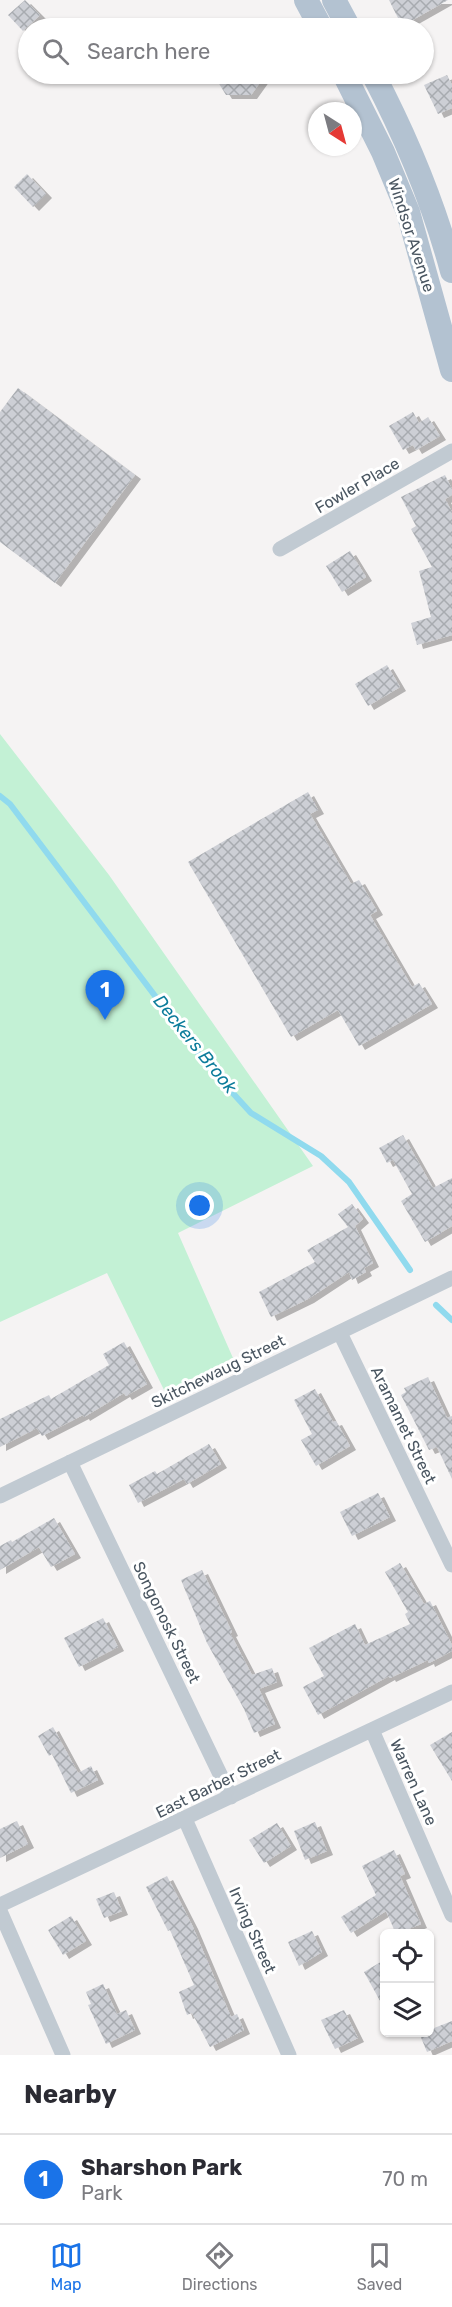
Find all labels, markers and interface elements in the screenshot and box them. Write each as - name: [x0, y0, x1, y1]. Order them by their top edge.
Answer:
- search box: [18, 18, 434, 84]
- icon: search: [39, 35, 72, 68]
- text: Search here: [87, 38, 210, 65]
- north arrow: [308, 102, 362, 156]
- street label: Windsor Avenue: [384, 176, 439, 294]
- street label: Fowler Place: [312, 454, 403, 517]
- pin: 1: [86, 970, 124, 1020]
- water label: Deckers Brook: [149, 990, 242, 1098]
- your location: [185, 1191, 214, 1220]
- street label: Skitchewaug Street: [148, 1331, 288, 1412]
- street label: Aramamet Street: [367, 1363, 440, 1487]
- street label: Songonosk Street: [129, 1558, 204, 1686]
- street label: Warren Lane: [386, 1736, 441, 1828]
- street label: East Barber Street: [153, 1745, 284, 1822]
- street label: Irving Street: [225, 1884, 280, 1976]
- map controls: [380, 1929, 434, 2037]
- button: locate: [380, 1929, 434, 1983]
- button: layers: [380, 1983, 434, 2037]
- text: Nearby: [24, 2079, 117, 2110]
- text: Sharshon Park: [81, 2154, 242, 2181]
- text: 1: [39, 2167, 48, 2191]
- text: 70 m: [382, 2167, 428, 2191]
- text: Park: [81, 2181, 123, 2205]
- tab: Map: [50, 2239, 83, 2294]
- tab: Directions: [182, 2239, 258, 2294]
- tab: Saved: [357, 2239, 402, 2294]

